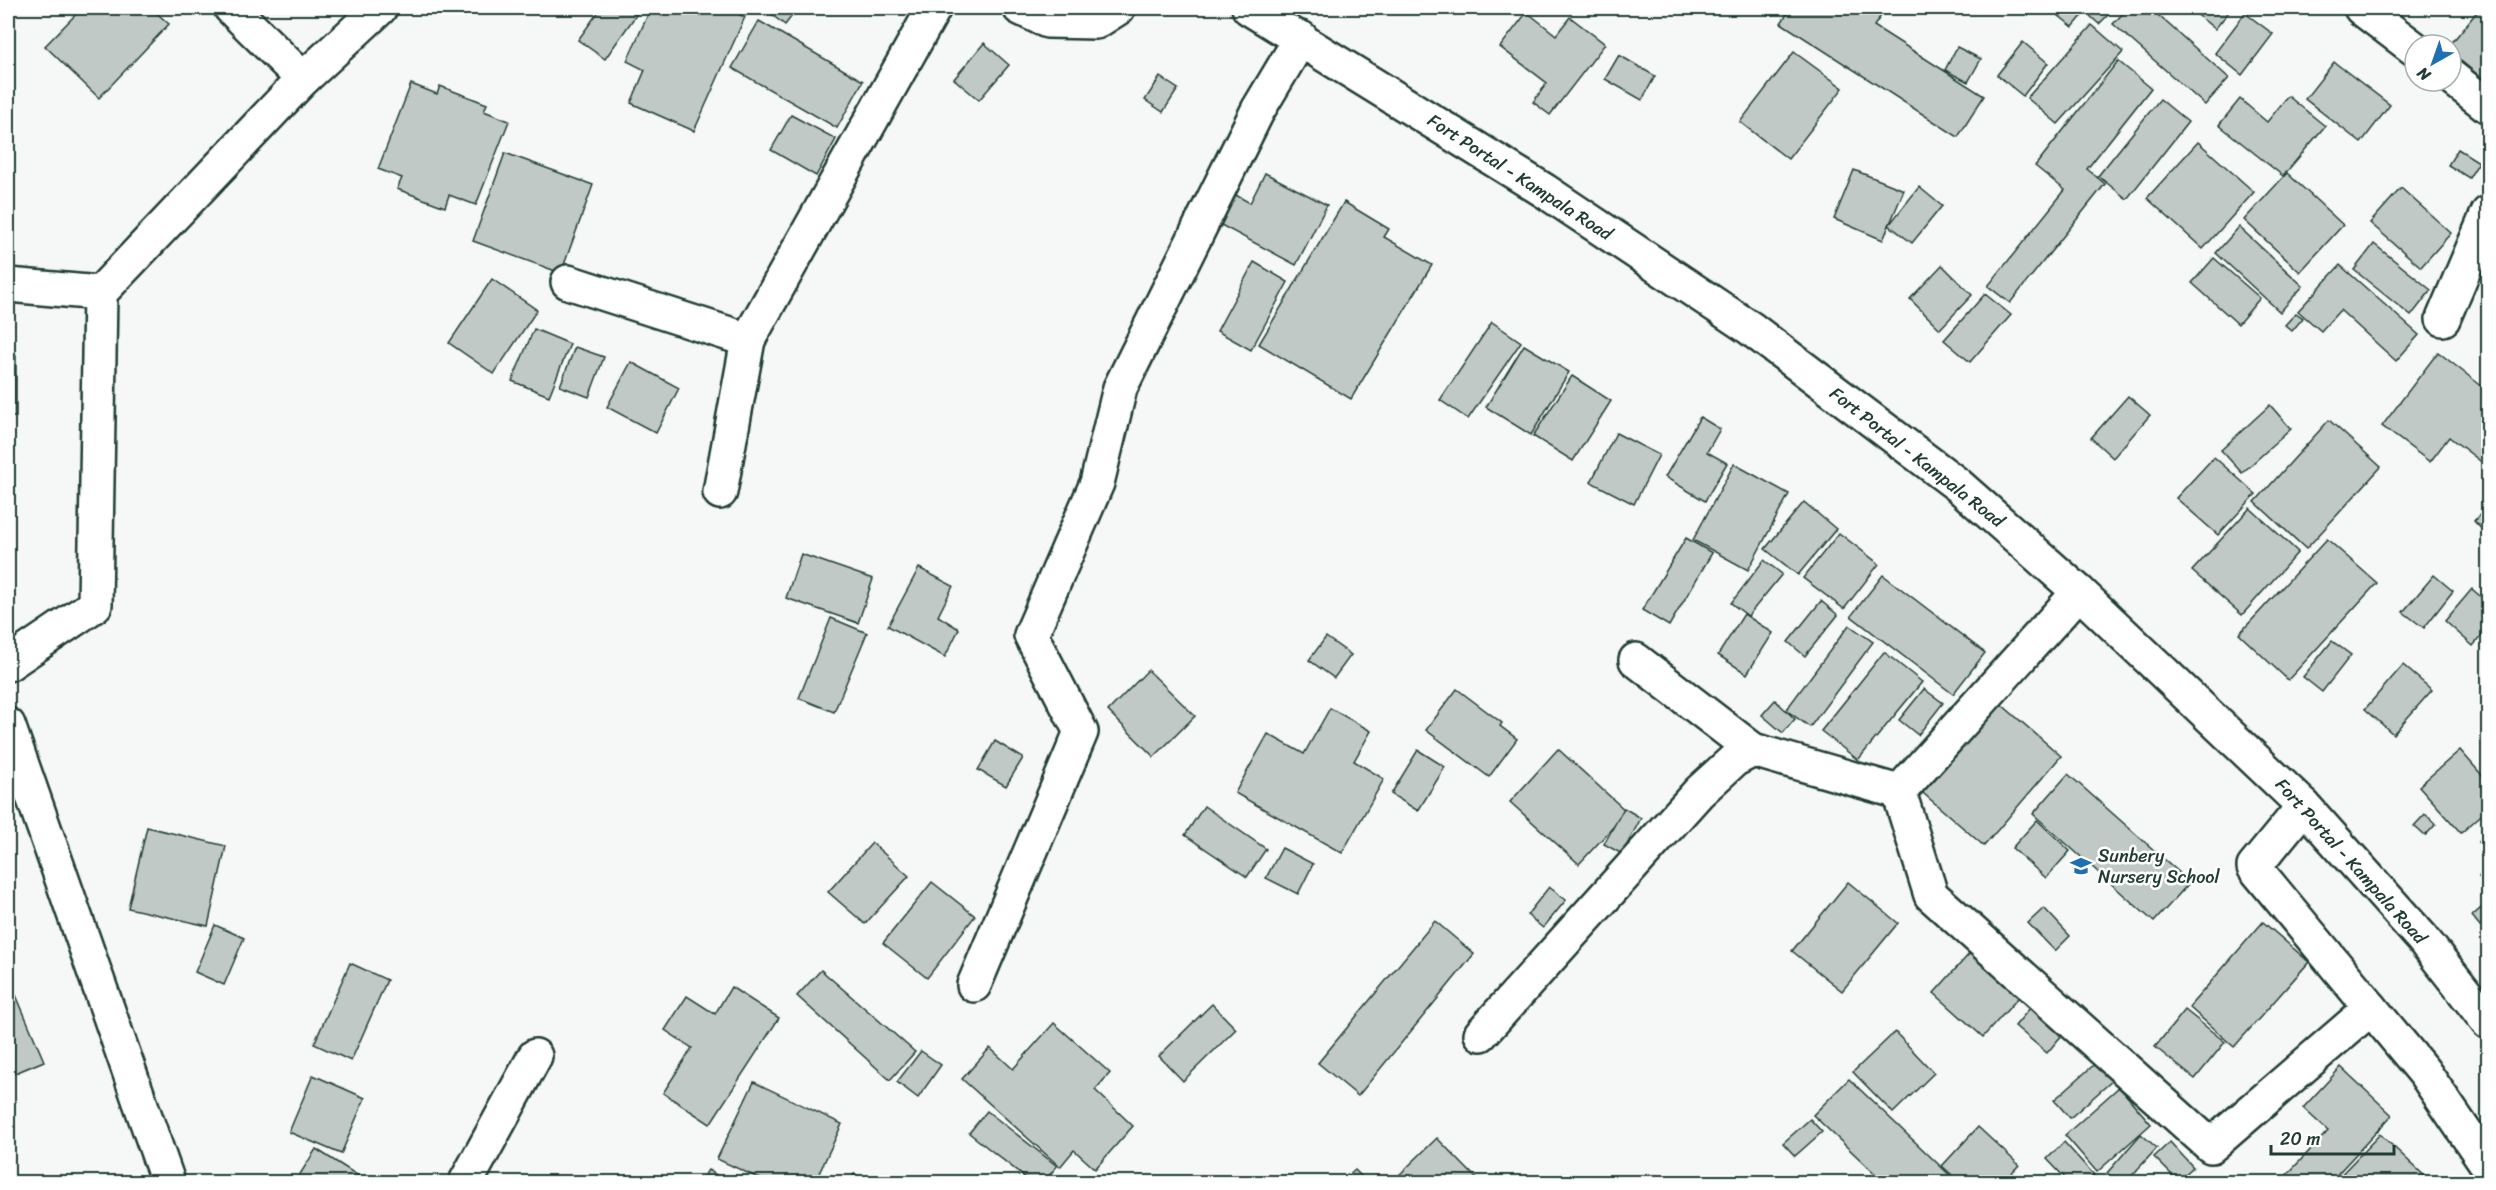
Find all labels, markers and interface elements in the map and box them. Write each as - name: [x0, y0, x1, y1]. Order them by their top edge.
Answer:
- north arrow: [2403, 33, 2463, 93]
- text: N: [2409, 59, 2438, 89]
- street label: Fort Portal - Kampala Road: [1421, 105, 1620, 250]
- street label: Fort Portal - Kampala Road: [1822, 378, 2013, 537]
- street label: Fort Portal - Kampala Road: [2267, 770, 2436, 953]
- place label: Sunbery Nursery School: [2098, 840, 2220, 893]
- school or university icon: Sunbery Nursery School: [2069, 854, 2093, 878]
- scale bar: [2271, 1118, 2394, 1156]
- text: 20 m: [2280, 1123, 2320, 1155]

